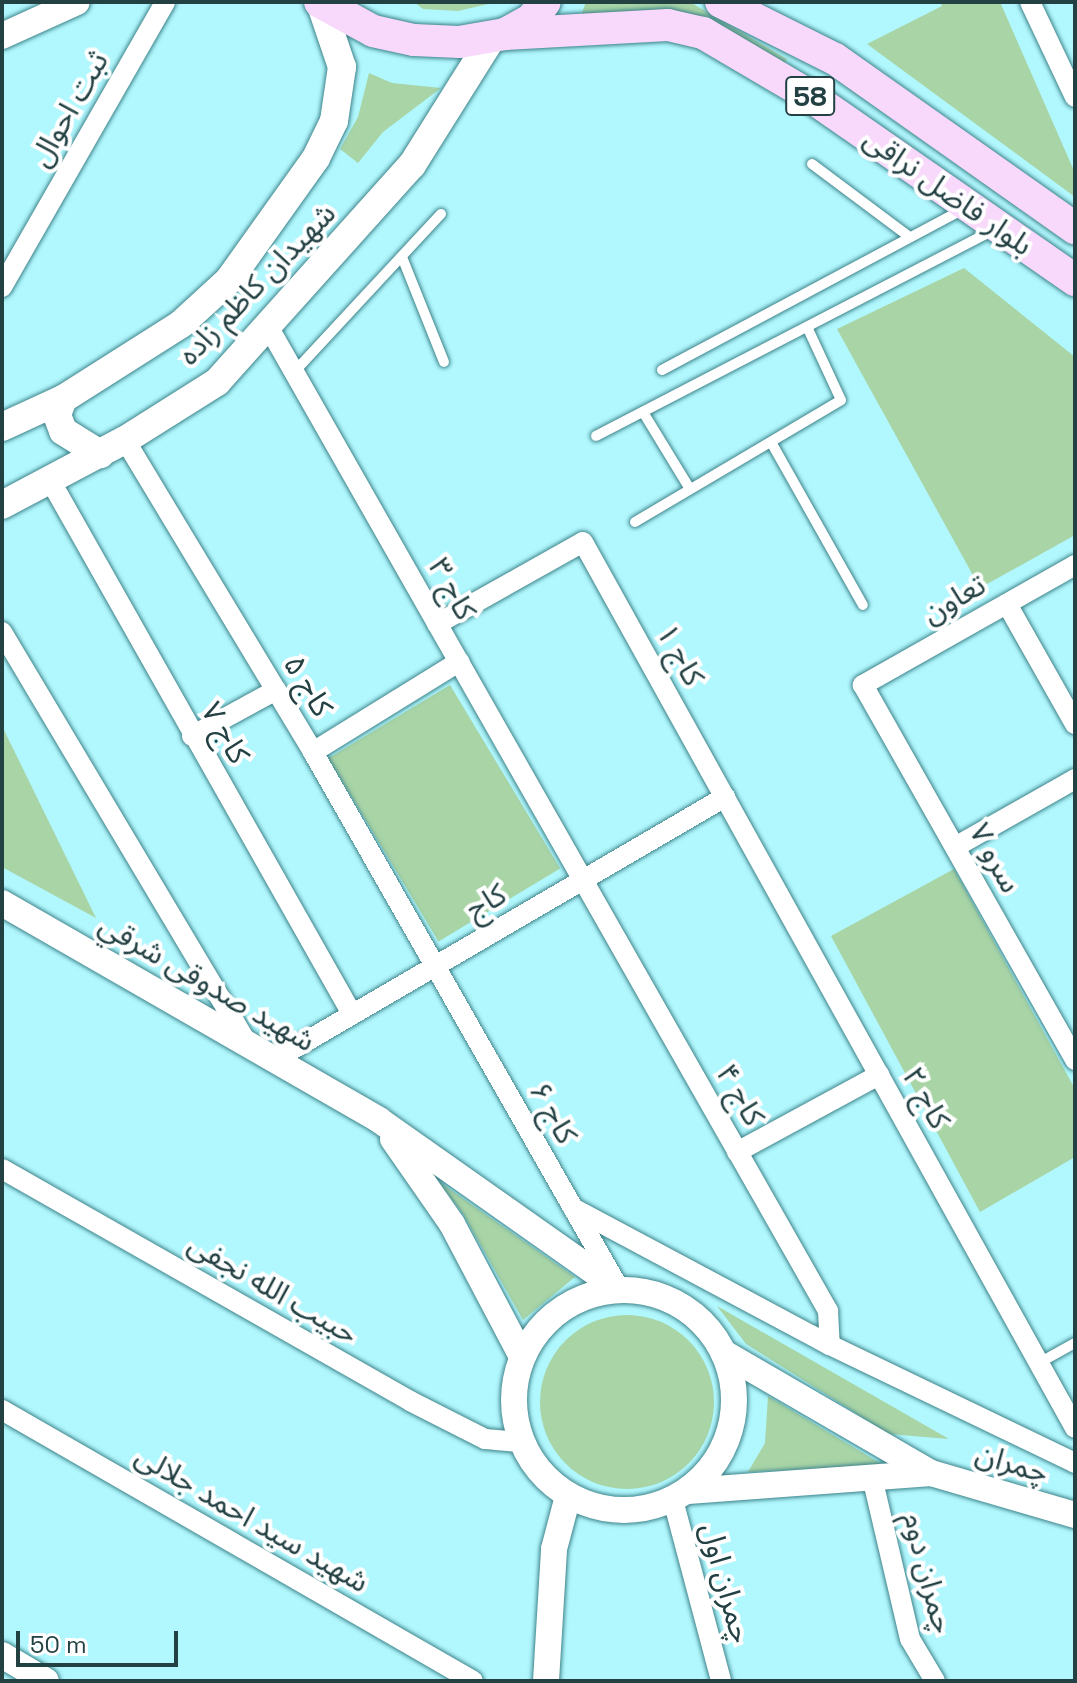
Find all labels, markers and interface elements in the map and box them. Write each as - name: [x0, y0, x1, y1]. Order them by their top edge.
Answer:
- street label: ثبت احوال: [22, 45, 116, 173]
- road number: 58: [784, 72, 836, 120]
- street label: بلوار فاضل نراقی: [857, 121, 1039, 263]
- street label: شهیدان کاظم زاده: [171, 196, 343, 372]
- street label: کاج ۳: [420, 552, 484, 626]
- street label: تعاون: [916, 567, 992, 631]
- street label: کاج ۱: [648, 618, 712, 692]
- street label: کاج ۵: [276, 649, 340, 723]
- street label: کاج ۷: [193, 696, 257, 770]
- street label: سرو ۷: [961, 817, 1029, 899]
- street label: کاج: [460, 876, 512, 928]
- street label: شهید صدوقی شرقي: [93, 907, 321, 1059]
- street label: کاج ۴: [708, 1058, 772, 1132]
- street label: کاج ۲: [894, 1061, 958, 1135]
- street label: کاج ۶: [521, 1076, 585, 1150]
- street label: حبیب الله نجفی: [182, 1226, 364, 1352]
- street label: چمران: [971, 1435, 1053, 1491]
- street label: شهید سید احمد جلالی: [129, 1438, 375, 1600]
- street label: چمران دوم: [895, 1509, 961, 1637]
- street label: چمران اول: [693, 1519, 759, 1647]
- scale bar: [20, 1615, 182, 1665]
- text: 50 m: [30, 1629, 87, 1660]

